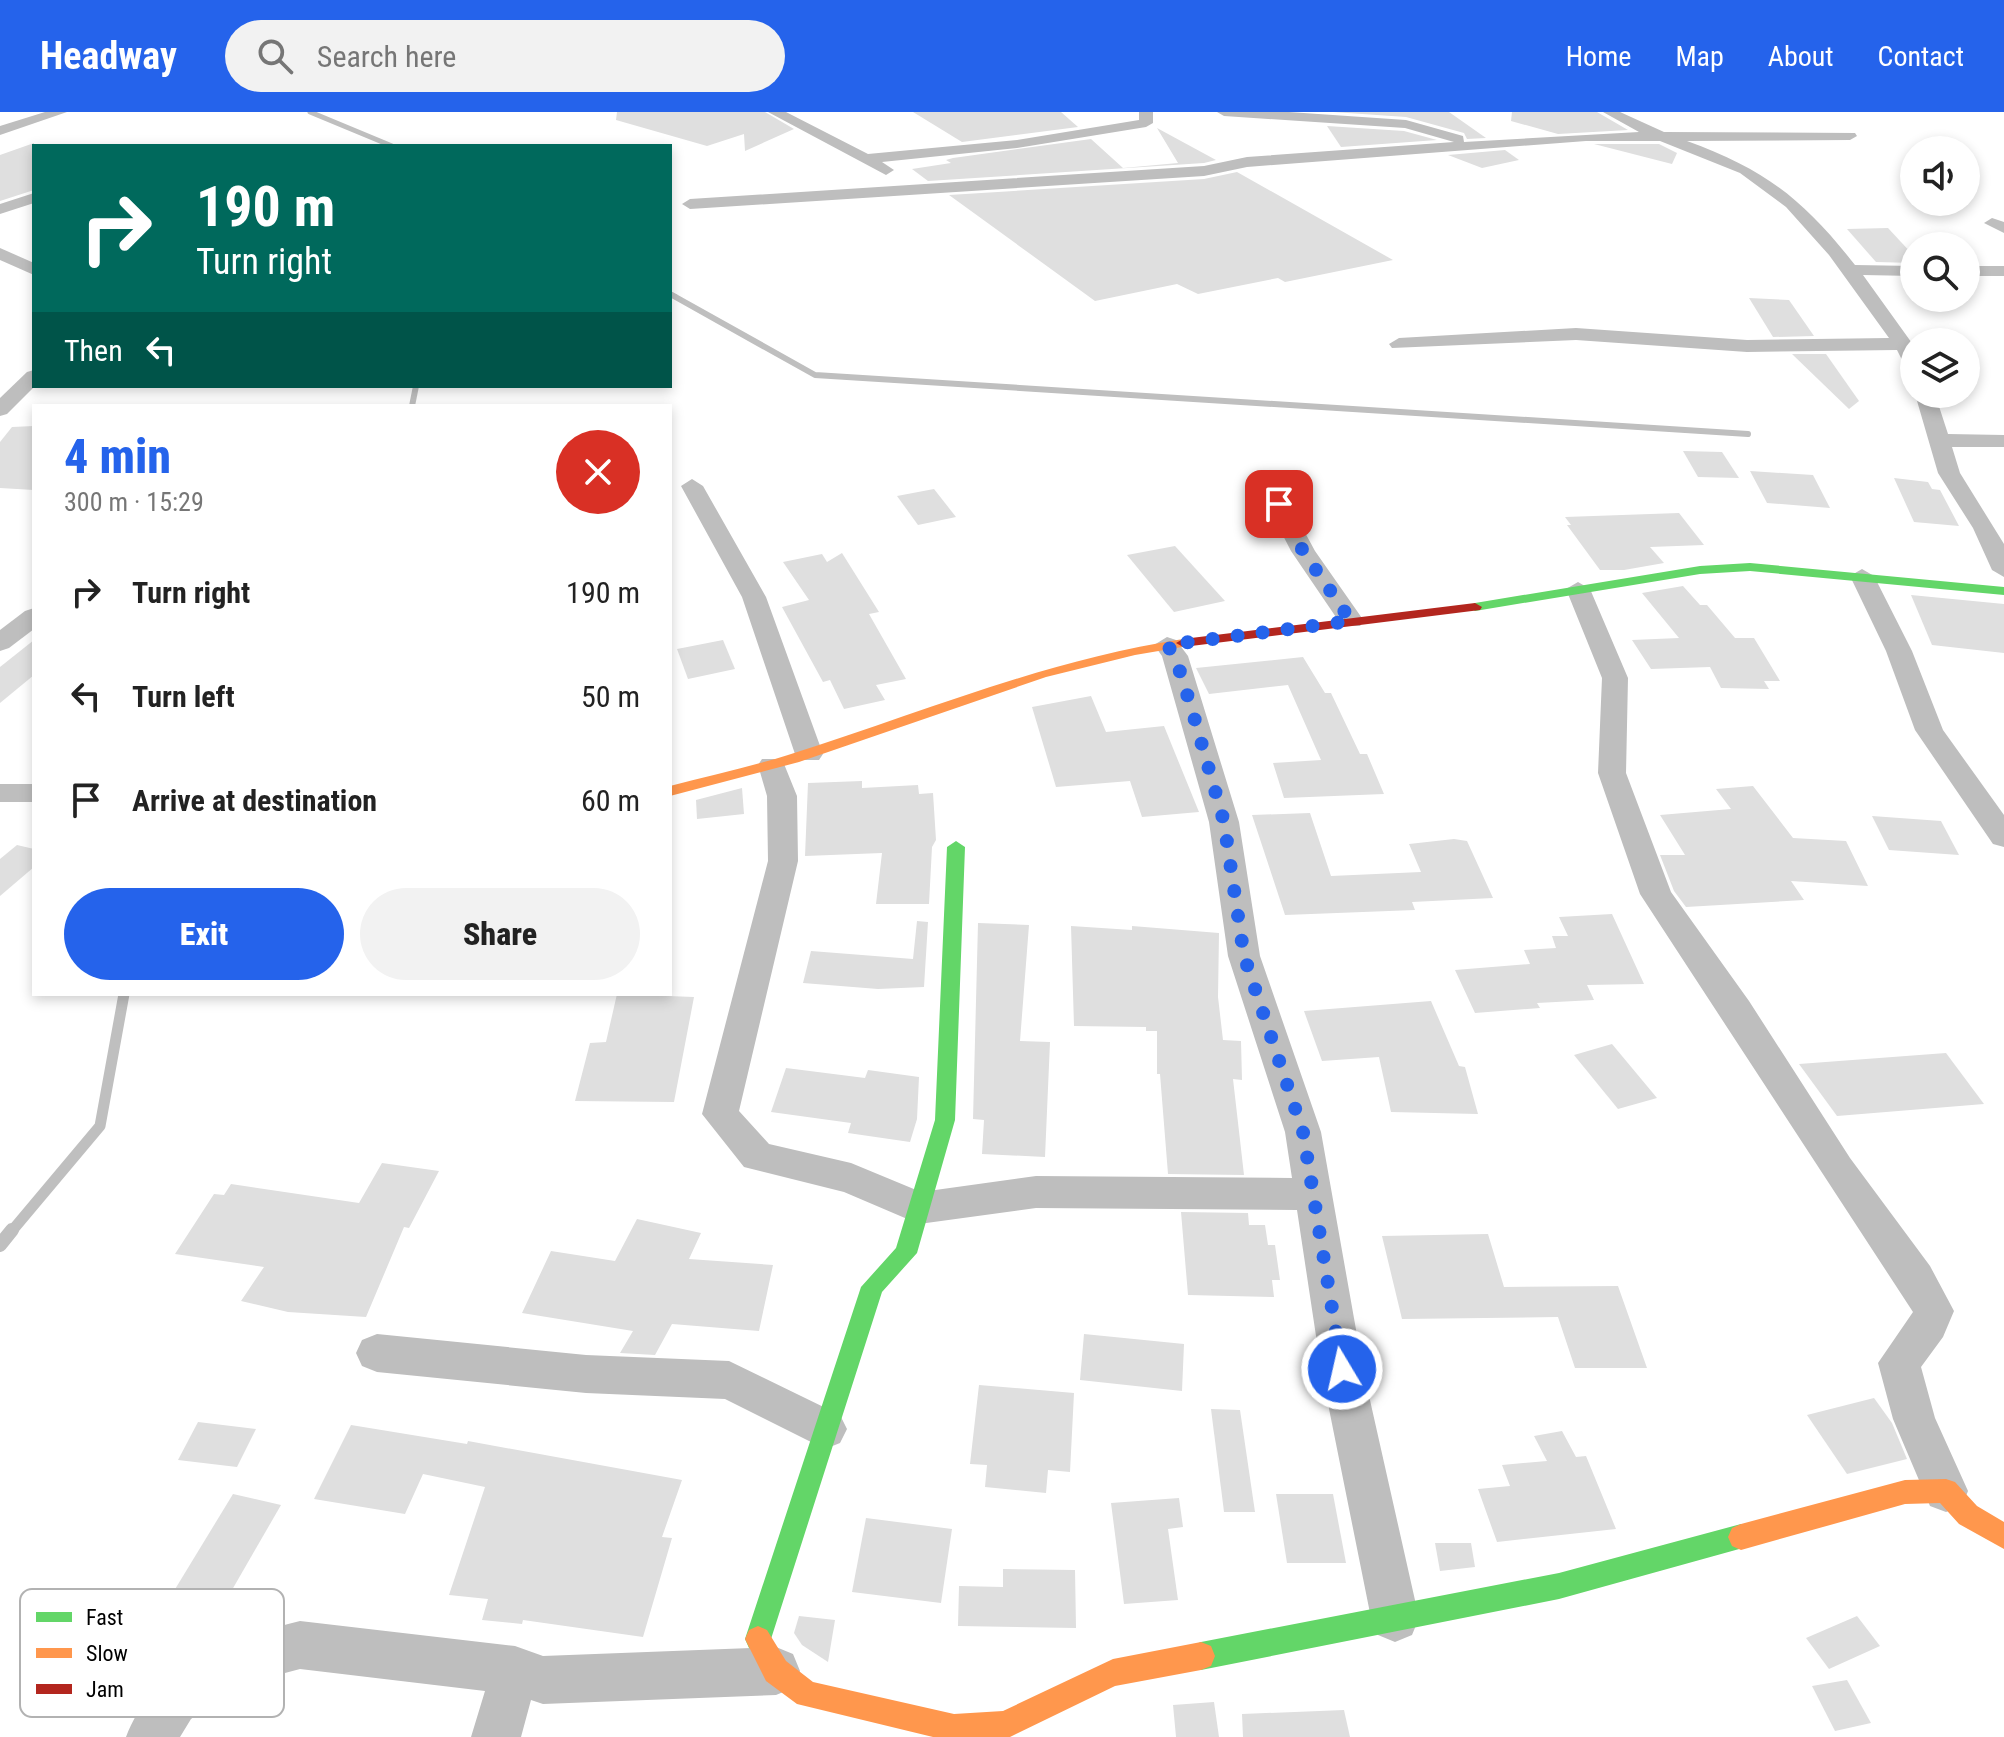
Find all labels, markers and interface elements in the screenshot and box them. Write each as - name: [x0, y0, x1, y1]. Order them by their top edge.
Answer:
- search box: [225, 20, 785, 92]
- text: Headway: [40, 34, 177, 78]
- icon: search: [253, 34, 297, 78]
- text: Search here: [317, 39, 456, 74]
- text: Home: [1566, 40, 1631, 73]
- text: Map: [1675, 40, 1724, 73]
- text: About: [1768, 40, 1834, 73]
- text: Contact: [1878, 40, 1964, 73]
- map controls: [1900, 136, 1980, 408]
- button: sound: [1900, 136, 1980, 216]
- text: 190 m: [196, 174, 335, 240]
- icon: right: [64, 176, 168, 280]
- button: search: [1900, 232, 1980, 312]
- text: Turn right: [196, 241, 332, 283]
- icon: left: [139, 328, 183, 372]
- button: layers: [1900, 328, 1980, 408]
- text: Then: [64, 333, 123, 368]
- text: 4 min: [64, 428, 171, 485]
- button: close: [556, 430, 640, 514]
- pin: [1245, 470, 1313, 538]
- icon: arrive: [1257, 482, 1301, 526]
- text: 300 m · 15:29: [64, 487, 204, 517]
- icon: right: [64, 570, 108, 614]
- text: Turn right: [132, 575, 250, 610]
- text: 190 m: [566, 575, 640, 610]
- icon: left: [64, 674, 108, 718]
- text: Turn left: [132, 679, 235, 714]
- text: 50 m: [581, 679, 640, 714]
- icon: arrive: [64, 778, 108, 822]
- text: Arrive at destination: [132, 783, 377, 818]
- text: 60 m: [581, 783, 640, 818]
- button: Exit: [64, 888, 344, 980]
- button: Share: [360, 888, 640, 980]
- position arrow: [1300, 1327, 1384, 1411]
- legend: [20, 1589, 284, 1717]
- text: Fast: [86, 1605, 123, 1630]
- text: Slow: [86, 1641, 128, 1666]
- text: Jam: [86, 1677, 124, 1702]

